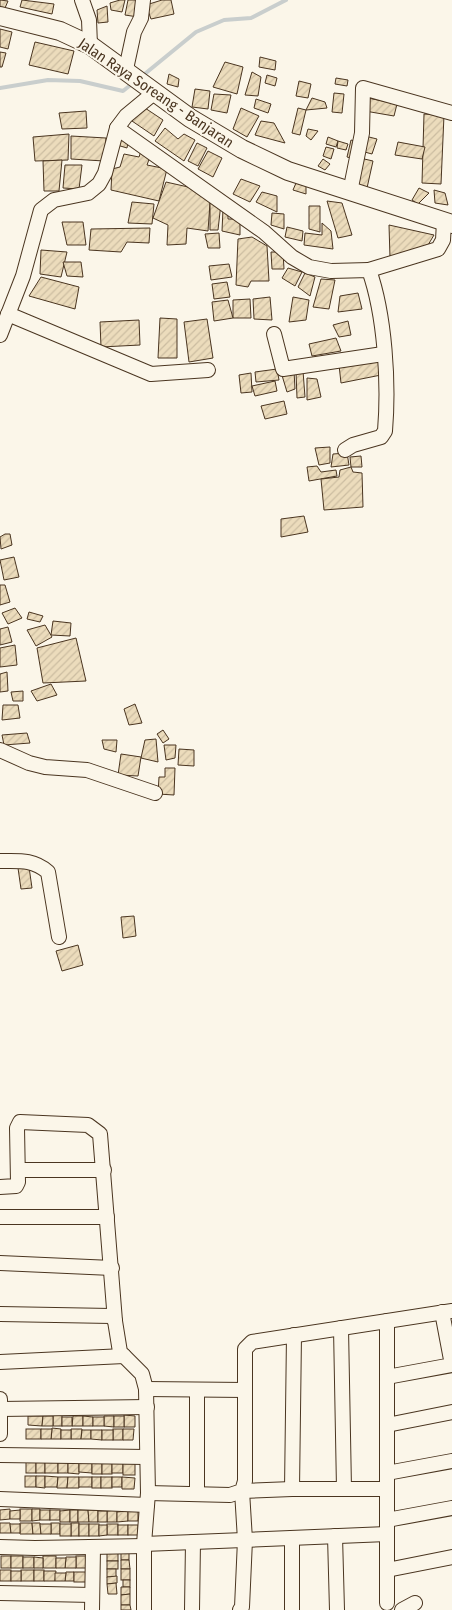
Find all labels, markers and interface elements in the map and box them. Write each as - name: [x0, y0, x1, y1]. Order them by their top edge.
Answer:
- street label: Jalan Raya Soreang - Banjaran: [75, 34, 237, 152]

